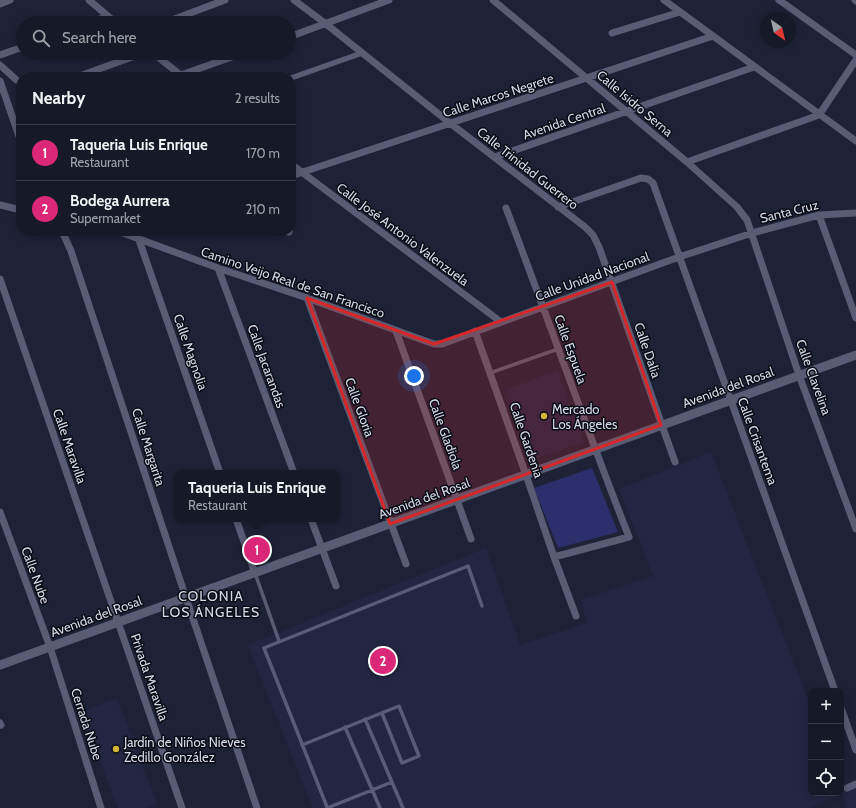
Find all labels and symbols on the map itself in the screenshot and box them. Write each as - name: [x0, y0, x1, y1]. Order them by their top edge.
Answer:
- north arrow: [760, 12, 796, 48]
- street label: Calle Isidro Serna: [594, 67, 677, 140]
- street label: Calle Marcos Negrete: [441, 69, 556, 120]
- street label: Avenida Central: [521, 99, 607, 143]
- street label: Calle Trinidad Guerrero: [474, 124, 582, 212]
- street label: Calle José Antonio Valenzuela: [334, 179, 473, 289]
- street label: Santa Cruz: [758, 196, 820, 226]
- street label: Camino Veijo Real de San Francisco: [199, 243, 387, 322]
- street label: Calle Unidad Nacional: [533, 248, 651, 304]
- street label: Calle Magnolia: [170, 312, 212, 393]
- street label: Calle Espuela: [551, 312, 591, 386]
- street label: Calle Dalia: [631, 320, 665, 381]
- street label: Calle Jacarandas: [244, 322, 290, 411]
- street label: Calle Clavelina: [793, 337, 835, 418]
- street label: Avenida del Rosal: [680, 363, 776, 411]
- your location: [404, 366, 424, 386]
- street label: Calle Gloria: [342, 375, 378, 439]
- street label: Calle Crisantema: [735, 395, 782, 488]
- street label: Calle Gladiola: [426, 396, 466, 472]
- street label: Calle Gardenia: [507, 400, 548, 481]
- place label: Mercado Los Ángeles: [552, 401, 618, 432]
- street label: Calle Maravilla: [50, 406, 91, 486]
- street label: Calle Margarita: [129, 406, 169, 489]
- marker: Mercado Los Ángeles: [539, 411, 549, 421]
- street label: Avenida del Rosal: [376, 474, 472, 522]
- pin: 1: [244, 535, 270, 565]
- street label: Calle Nube: [18, 544, 54, 606]
- district label: COLONIA LOS ÁNGELES: [162, 587, 260, 621]
- street label: Avenida del Rosal: [48, 592, 144, 640]
- street label: Privada Maravilla: [128, 631, 173, 724]
- pin: 2: [370, 646, 396, 676]
- street label: Cerrada Nube: [68, 686, 106, 762]
- place label: Jardín de Niños Nieves Zedillo González: [123, 734, 246, 765]
- marker: Jardín de Niños Nieves Zedillo González: [111, 744, 121, 754]

